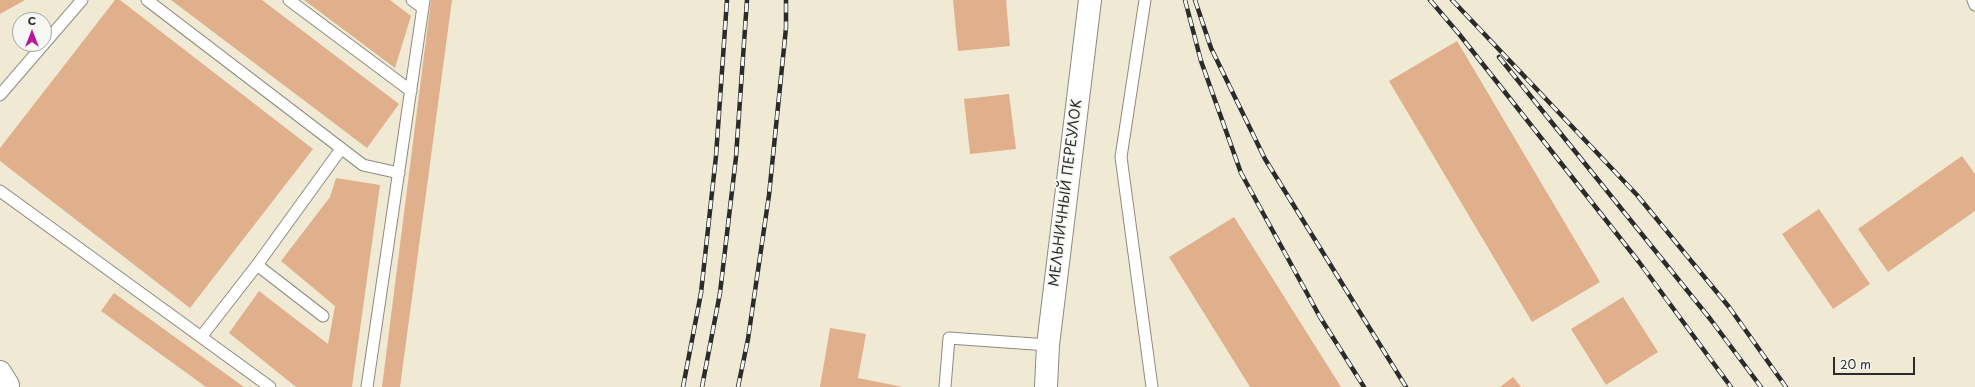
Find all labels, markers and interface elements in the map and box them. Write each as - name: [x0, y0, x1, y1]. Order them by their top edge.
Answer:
- north arrow: [12, 12, 52, 52]
- text: С: [28, 12, 36, 29]
- street label: МЕЛЬНИЧНЫЙ ПЕРЕУЛОК: [1046, 99, 1086, 287]
- scale bar: [1835, 349, 1917, 375]
- text: 20 m: [1840, 355, 1871, 373]

